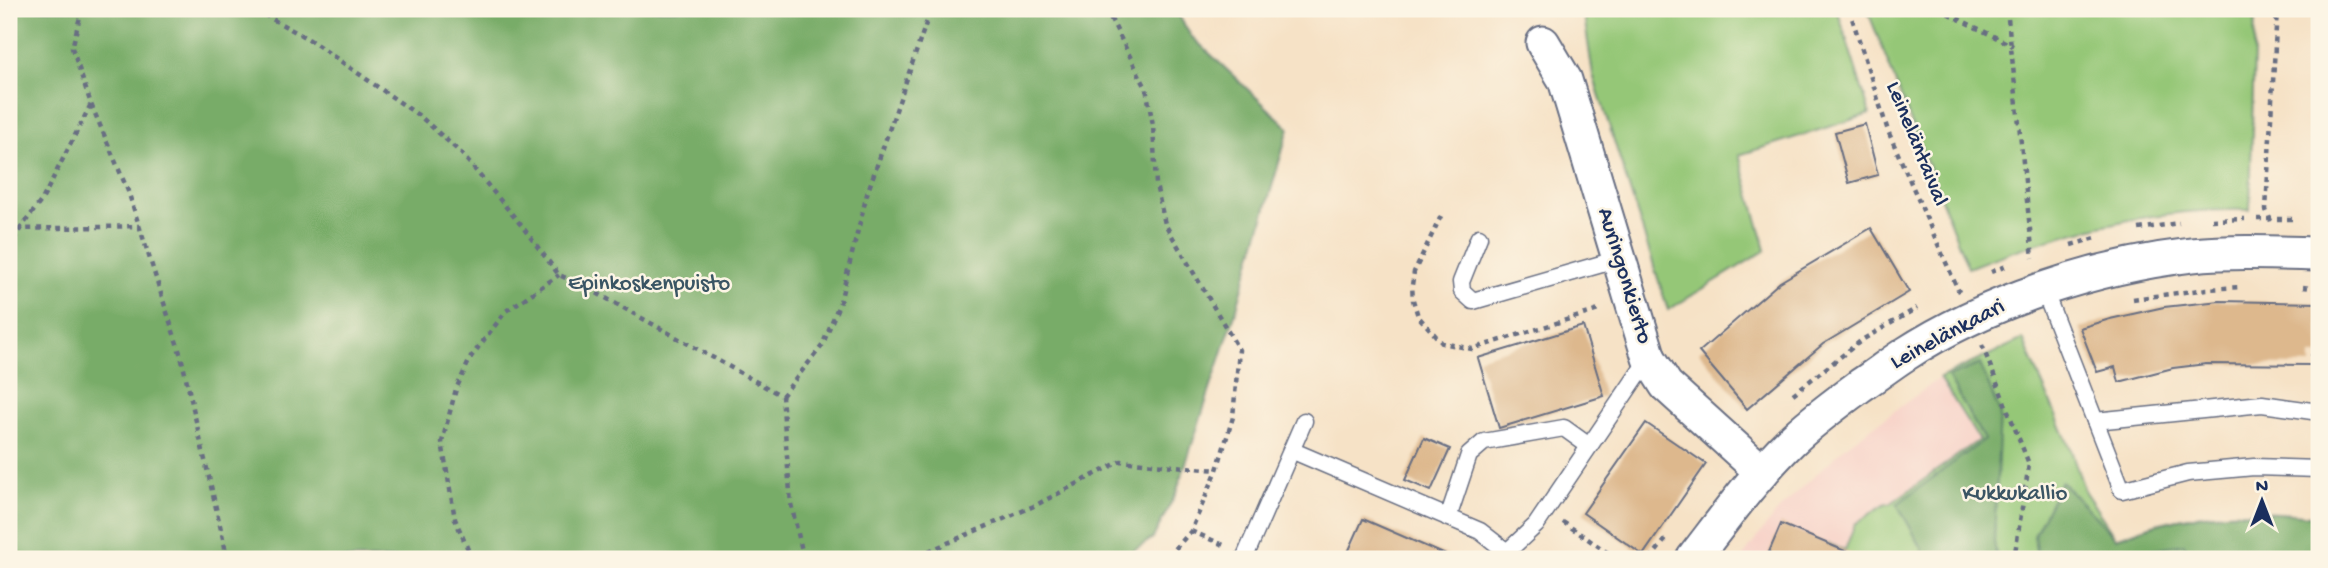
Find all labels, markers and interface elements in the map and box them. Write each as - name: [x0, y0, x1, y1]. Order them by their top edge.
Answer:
- street label: Leineläntaival: [1879, 78, 1953, 210]
- street label: Auringonkierto: [1590, 205, 1658, 347]
- park label: Epinkoskenpuisto: [568, 271, 730, 298]
- street label: Leinelänkaari: [1886, 294, 2010, 376]
- north arrow: [2226, 466, 2296, 536]
- text: N: [2256, 476, 2268, 499]
- park label: Kukkukallio: [1963, 481, 2067, 508]

